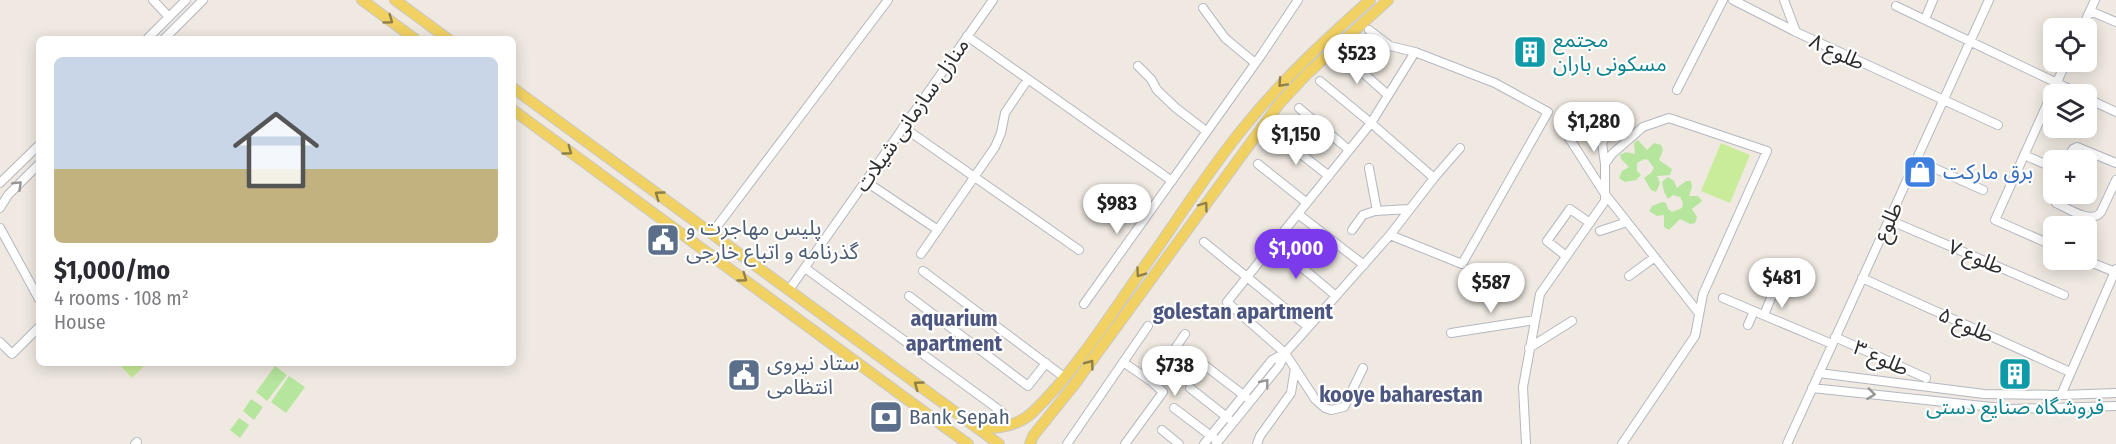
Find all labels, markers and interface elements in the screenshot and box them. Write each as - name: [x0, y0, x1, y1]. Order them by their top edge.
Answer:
- one-way arrow: [382, 12, 393, 23]
- map controls: [2043, 18, 2097, 270]
- button: locate: [2043, 18, 2097, 72]
- place label: مجتمع مسکونی باران: [1553, 27, 1667, 77]
- street label: طلوع ۸: [1804, 28, 1869, 78]
- street label: منازل سازمانی شیلات: [849, 33, 975, 197]
- pin: $523: [1321, 34, 1393, 85]
- building icon: مجتمع مسکونی باران: [1512, 34, 1548, 70]
- text: $523: [1338, 41, 1376, 65]
- one-way arrow: [1278, 77, 1289, 87]
- button: layers: [2043, 84, 2097, 138]
- icon: home: [222, 96, 330, 204]
- pin: $1,280: [1545, 102, 1643, 153]
- text: $1,280: [1568, 109, 1620, 133]
- pin: $1,150: [1247, 115, 1345, 166]
- text: $1,150: [1271, 122, 1321, 146]
- one-way arrow: [562, 143, 573, 154]
- button: +: [2043, 150, 2097, 204]
- shop icon: برق مارکت: [1902, 154, 1938, 190]
- place label: برق مارکت: [1943, 159, 2033, 185]
- one-way arrow: [10, 181, 21, 192]
- pin: $983: [1081, 184, 1153, 235]
- one-way arrow: [655, 191, 666, 202]
- text: $983: [1097, 191, 1137, 215]
- street label: طلوع: [1868, 198, 1910, 247]
- one-way arrow: [1197, 202, 1208, 213]
- place label: پلیس مهاجرت و گذرنامه و اتباع خارجى: [686, 215, 859, 267]
- button: −: [2043, 216, 2097, 270]
- public building icon: پلیس مهاجرت و گذرنامه و اتباع خارجى: [645, 222, 681, 258]
- pin: $1,000: [1247, 229, 1345, 280]
- street label: طلوع ۷: [1943, 234, 2008, 282]
- text: $1,000: [1269, 236, 1323, 260]
- text: $1,000/mo: [54, 255, 170, 286]
- pin: $481: [1746, 258, 1818, 309]
- pin: $587: [1455, 263, 1527, 314]
- text: $481: [1763, 265, 1801, 289]
- one-way arrow: [1136, 266, 1147, 277]
- text: $587: [1472, 270, 1510, 294]
- one-way arrow: [736, 271, 747, 282]
- text: 4 rooms · 108 m²: [54, 286, 189, 310]
- district label: golestan apartment: [1153, 298, 1333, 325]
- street label: طلوع ۵: [1933, 301, 1998, 351]
- district label: aquarium apartment: [906, 305, 1003, 357]
- text: House: [54, 310, 106, 334]
- street label: طلوع ۳: [1848, 334, 1913, 384]
- pin: $738: [1139, 346, 1211, 397]
- place label: ستاد نیروی انتظامی: [767, 350, 860, 400]
- text: $738: [1156, 353, 1194, 377]
- building icon: فروشگاه صنایع دستی: [1997, 356, 2033, 392]
- public building icon: ستاد نیروی انتظامی: [726, 357, 762, 393]
- one-way arrow: [1082, 359, 1093, 370]
- one-way arrow: [1258, 379, 1269, 390]
- one-way arrow: [914, 381, 925, 392]
- district label: kooye baharestan: [1319, 381, 1483, 408]
- one-way arrow: [1866, 388, 1875, 400]
- place label: فروشگاه صنایع دستی: [1926, 394, 2104, 422]
- bank icon: Bank Sepah: [868, 399, 904, 435]
- place label: Bank Sepah: [909, 404, 1010, 430]

